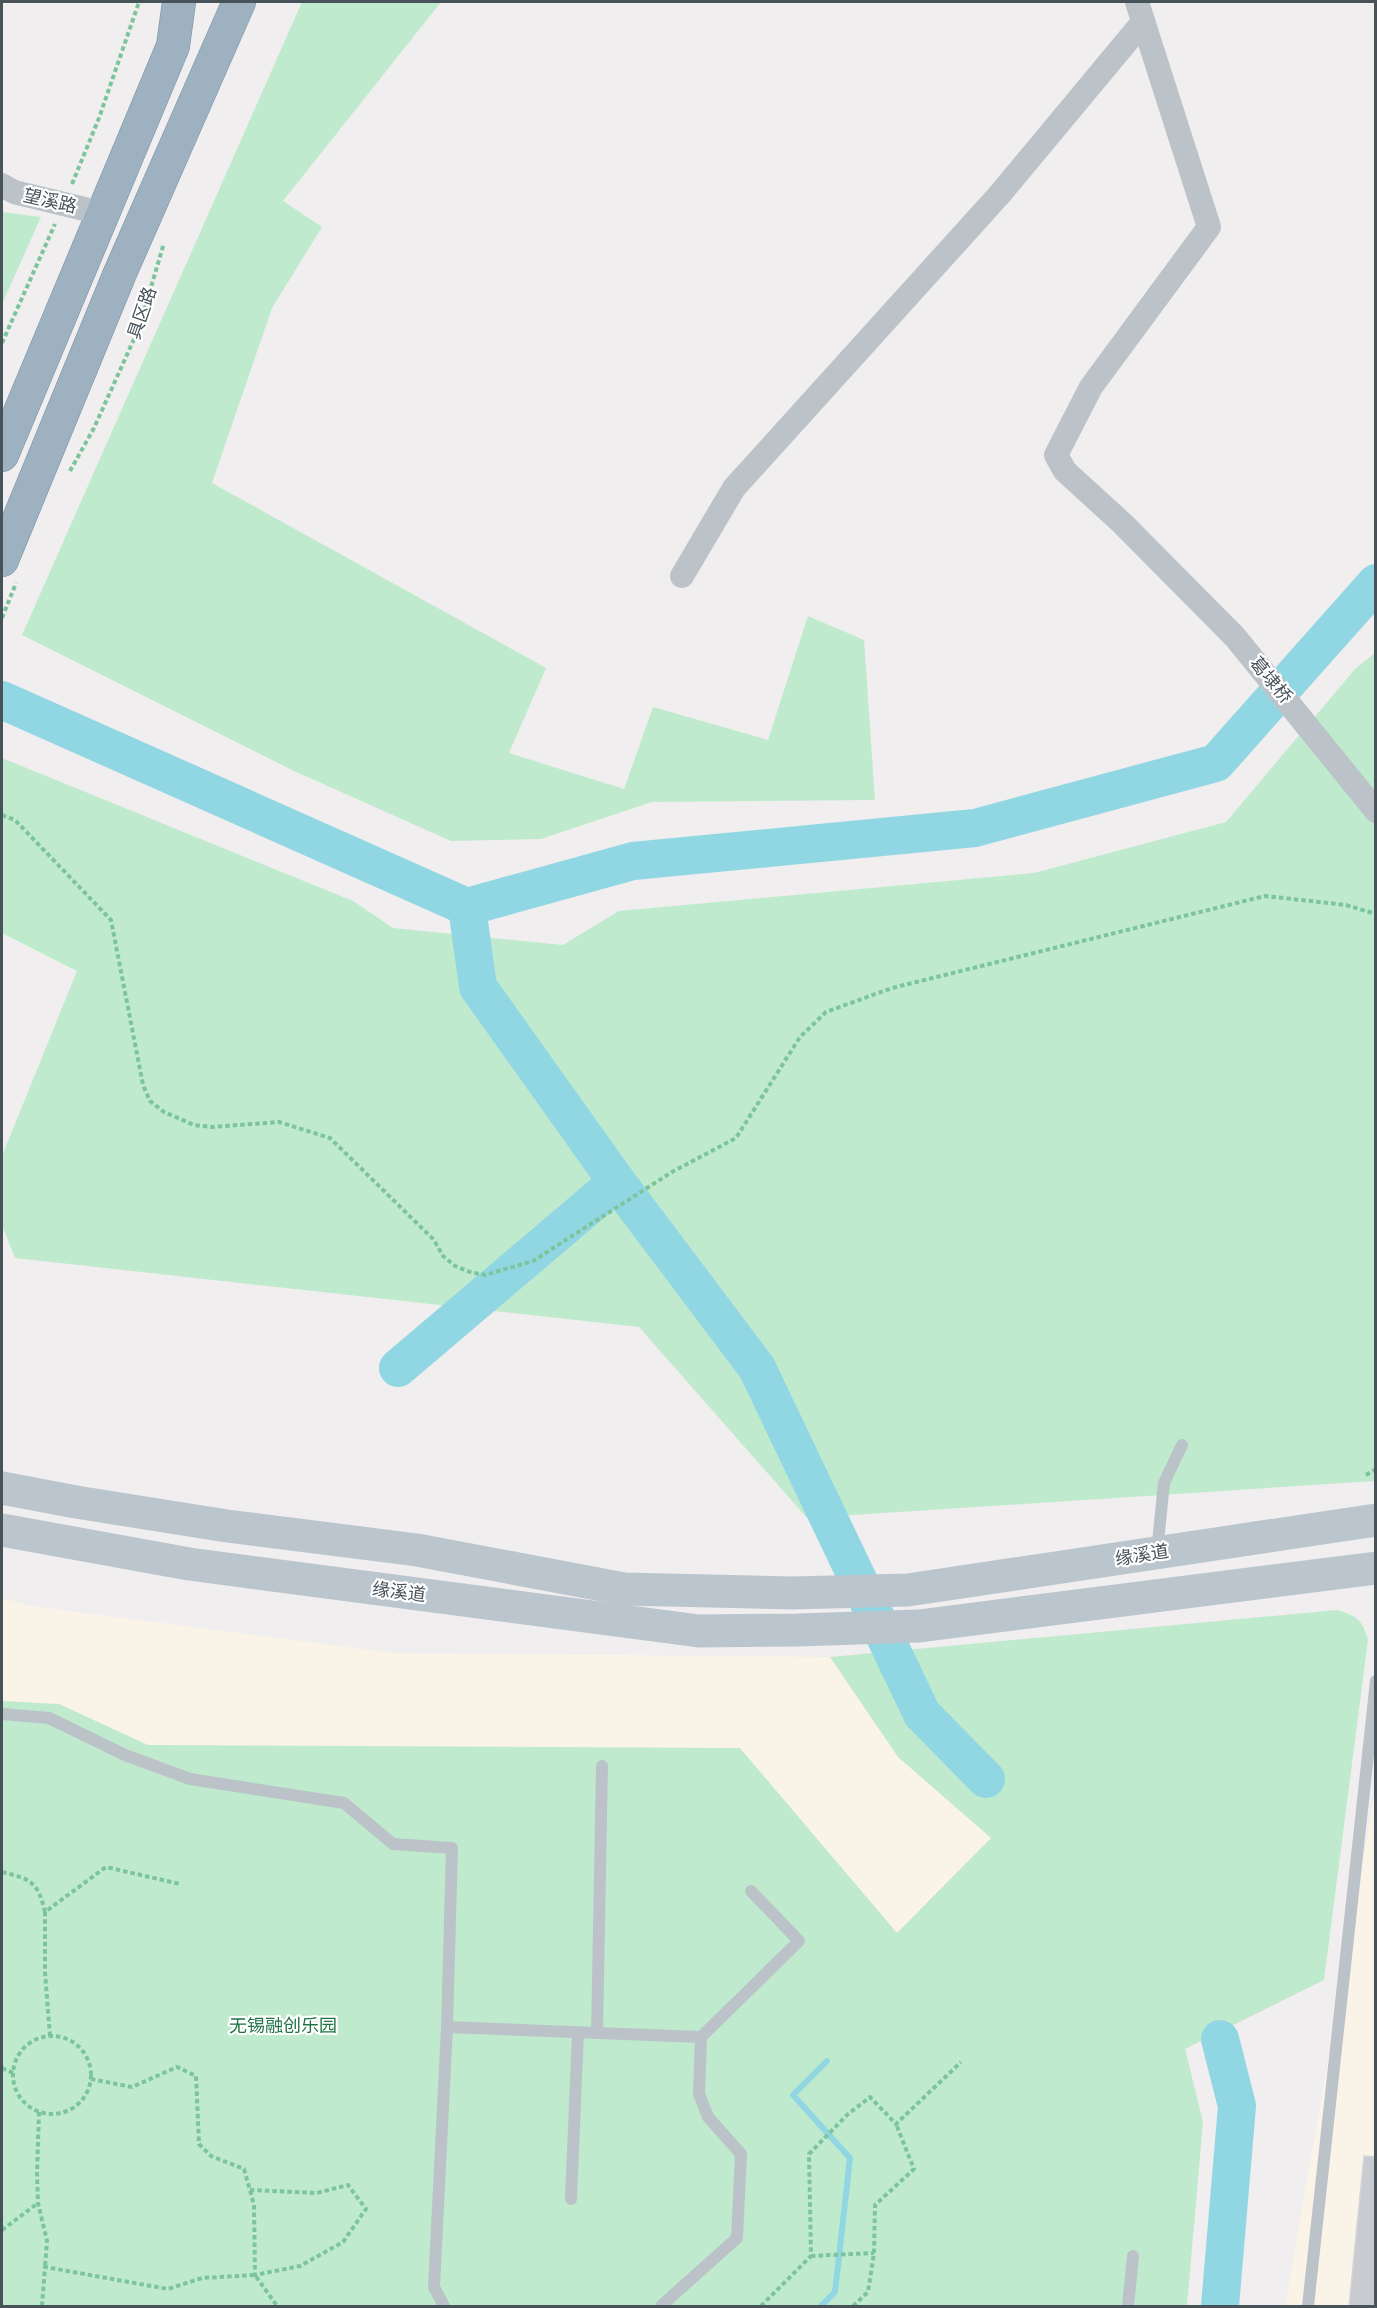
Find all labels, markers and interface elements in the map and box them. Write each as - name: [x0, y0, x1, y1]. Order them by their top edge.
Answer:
- street label: 望溪路: [21, 185, 79, 217]
- street label: 具区路: [124, 284, 160, 342]
- street label: 葛埭桥: [1246, 653, 1296, 707]
- street label: 缘溪道: [1114, 1541, 1170, 1569]
- street label: 缘溪道: [371, 1579, 427, 1605]
- park label: 无锡融创乐园: [229, 2016, 337, 2036]

